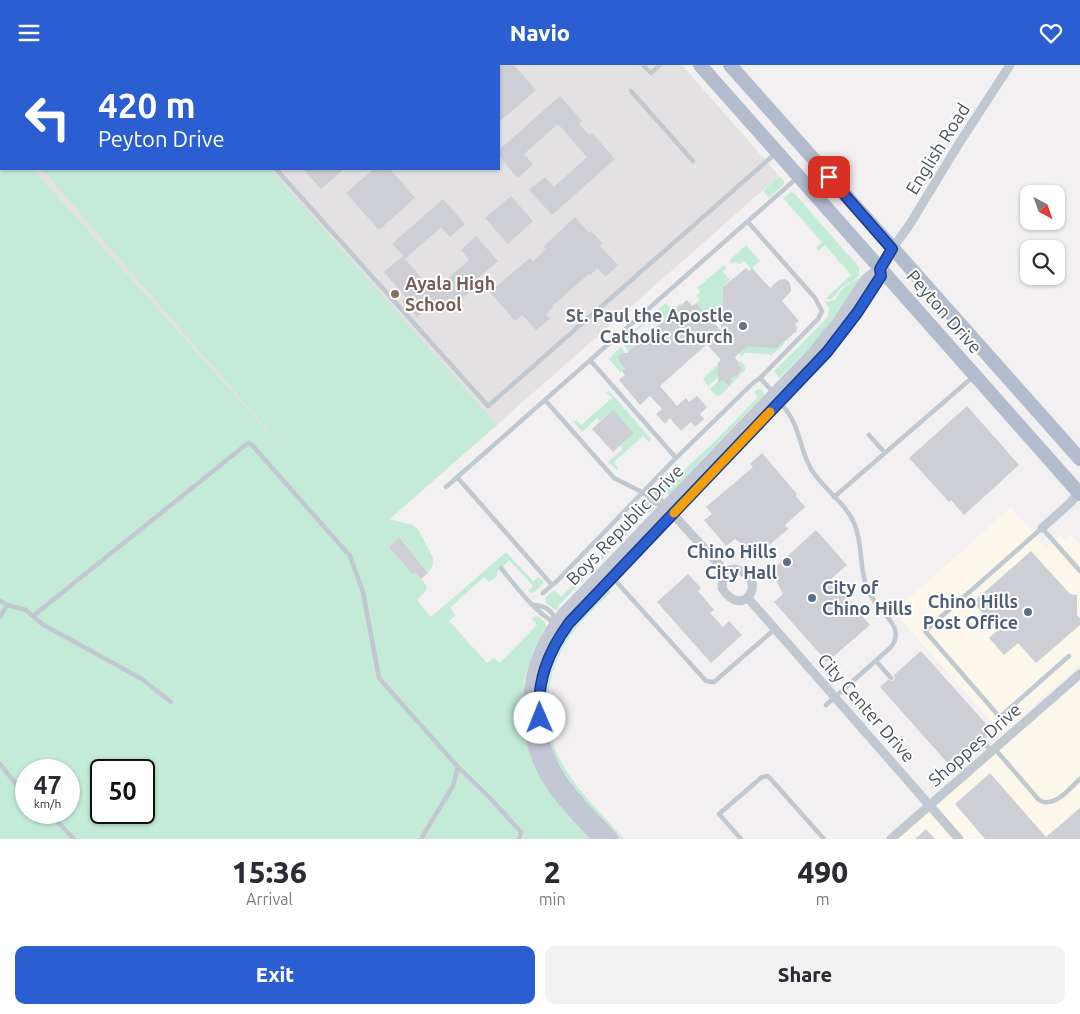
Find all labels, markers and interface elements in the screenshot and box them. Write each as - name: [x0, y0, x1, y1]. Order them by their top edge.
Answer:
- icon: menu: [15, 19, 43, 47]
- icon: heart: [1037, 19, 1065, 47]
- text: Navio: [510, 20, 570, 45]
- icon: left: [15, 85, 80, 150]
- text: 420 m: [98, 85, 196, 125]
- street label: English Road: [901, 99, 973, 198]
- text: Peyton Drive: [98, 126, 225, 151]
- pin: [808, 156, 850, 198]
- icon: arrive: [815, 163, 843, 191]
- north arrow: [1020, 185, 1065, 230]
- map controls: [1020, 185, 1065, 285]
- button: search: [1020, 240, 1065, 285]
- street label: Peyton Drive: [903, 266, 986, 357]
- place label: Ayala High School: [405, 273, 495, 314]
- marker: Ayala High School: [389, 288, 401, 300]
- place label: St. Paul the Apostle Catholic Church: [566, 305, 733, 346]
- marker: St. Paul the Apostle Catholic Church: [737, 320, 749, 332]
- street label: Boys Republic Drive: [562, 460, 687, 588]
- place label: Chino Hills City Hall: [687, 541, 778, 582]
- marker: Chino Hills City Hall: [781, 556, 793, 568]
- place label: City of Chino Hills: [822, 577, 912, 618]
- place label: Chino Hills Post Office: [923, 591, 1018, 632]
- marker: City of Chino Hills: [806, 592, 818, 604]
- marker: Chino Hills Post Office: [1022, 606, 1034, 618]
- street label: City Center Drive: [814, 649, 919, 766]
- position arrow: [513, 691, 565, 743]
- street label: Shoppes Drive: [924, 699, 1025, 790]
- speed limit sign: 50: [90, 759, 155, 824]
- text: 47: [33, 771, 62, 799]
- text: km/h: [34, 797, 61, 810]
- text: 15:36: [232, 855, 307, 889]
- text: 2: [544, 855, 561, 889]
- text: 490: [797, 855, 848, 889]
- text: Arrival: [246, 890, 293, 908]
- text: min: [539, 890, 566, 908]
- text: m: [816, 890, 830, 908]
- button: Exit: [15, 946, 535, 1004]
- button: Share: [545, 946, 1065, 1004]

